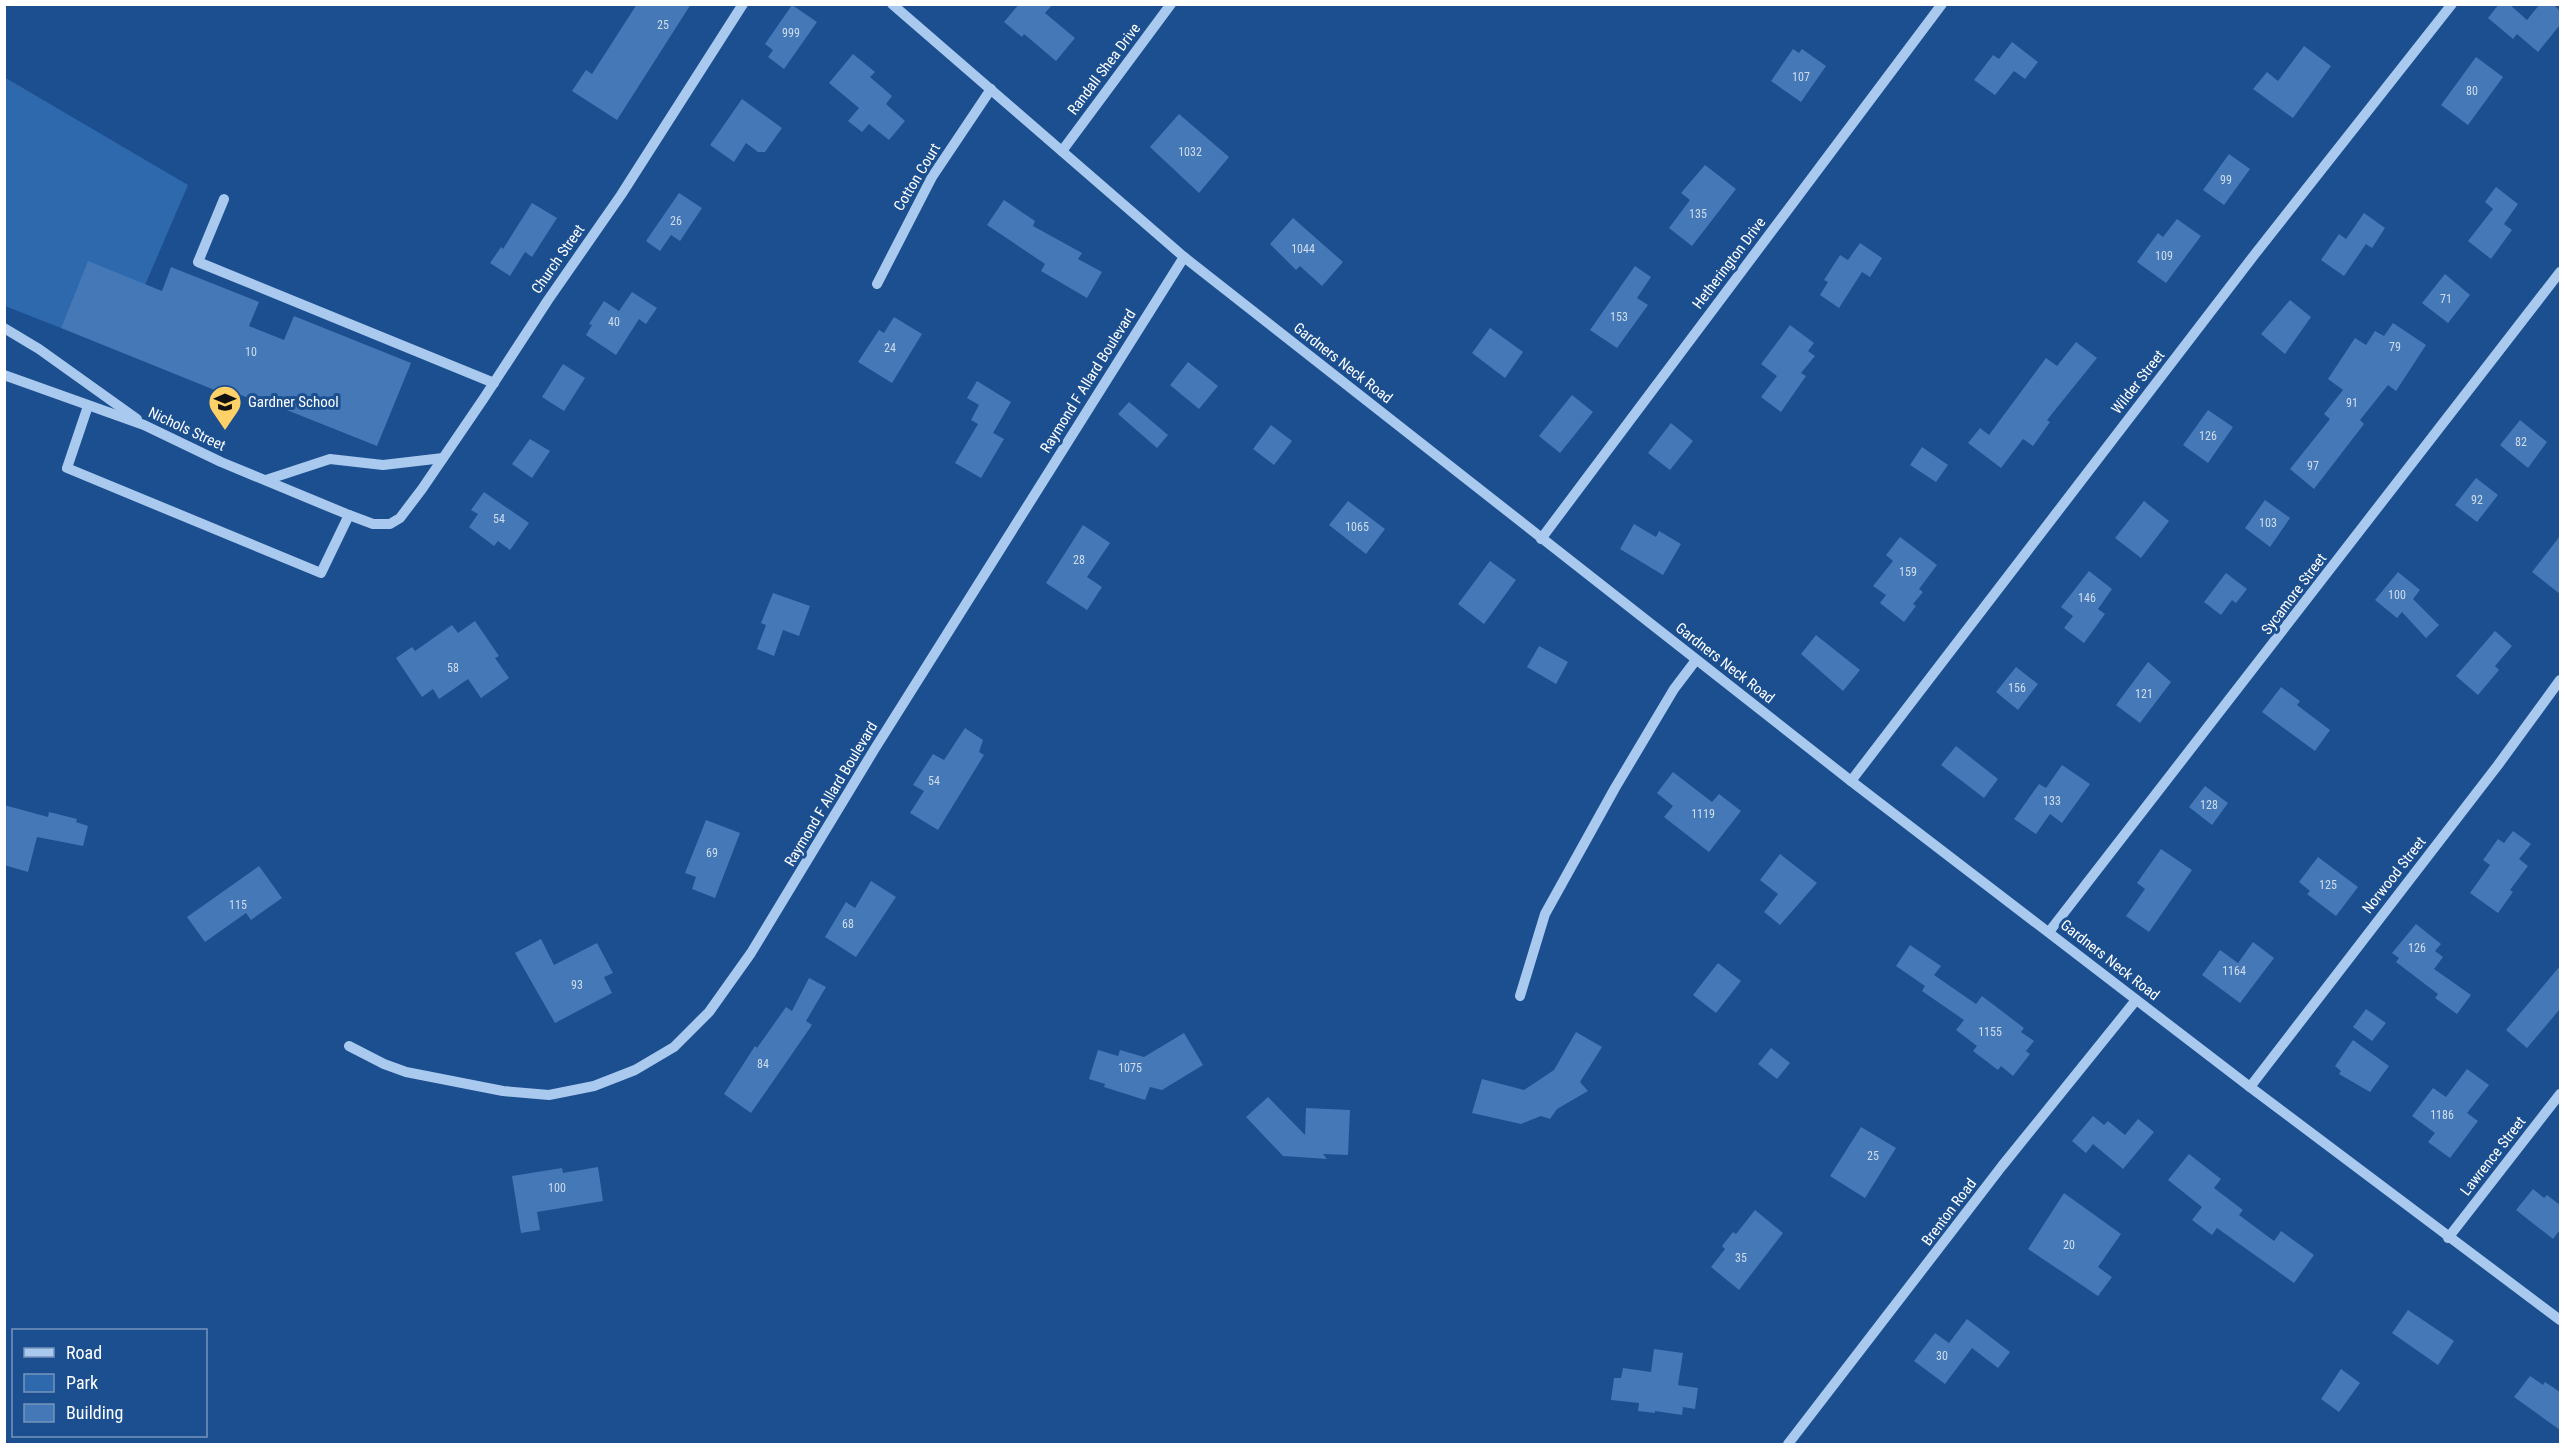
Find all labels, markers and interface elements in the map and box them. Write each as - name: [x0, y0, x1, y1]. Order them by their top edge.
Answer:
- house number: 25: [657, 18, 669, 32]
- street label: Randall Shea Drive: [1064, 20, 1144, 118]
- house number: 999: [782, 26, 800, 40]
- house number: 107: [1792, 70, 1810, 84]
- house number: 80: [2466, 84, 2478, 98]
- street label: Cotton Court: [890, 140, 944, 214]
- house number: 1032: [1178, 145, 1202, 159]
- house number: 99: [2220, 173, 2232, 187]
- house number: 135: [1689, 207, 1707, 221]
- house number: 26: [670, 214, 682, 228]
- street label: Hetherington Drive: [1689, 214, 1769, 312]
- street label: Church Street: [528, 221, 588, 297]
- house number: 1044: [1291, 242, 1315, 256]
- house number: 109: [2155, 249, 2173, 263]
- house number: 71: [2440, 292, 2452, 306]
- street label: Raymond F Allard Boulevard: [1036, 306, 1140, 456]
- house number: 153: [1610, 310, 1628, 324]
- house number: 40: [608, 315, 620, 329]
- street label: Gardners Neck Road: [1290, 319, 1396, 407]
- house number: 79: [2389, 340, 2401, 354]
- house number: 24: [884, 341, 896, 355]
- house number: 10: [245, 345, 257, 359]
- street label: Wilder Street: [2108, 347, 2168, 417]
- school or university icon: Gardner School: [207, 384, 243, 431]
- place label: Gardner School: [248, 393, 339, 411]
- house number: 91: [2346, 396, 2358, 410]
- street label: Nichols Street: [145, 403, 229, 455]
- house number: 126: [2199, 429, 2217, 443]
- house number: 82: [2515, 435, 2527, 449]
- house number: 97: [2307, 459, 2319, 473]
- house number: 92: [2471, 493, 2483, 507]
- house number: 54: [493, 512, 505, 526]
- house number: 103: [2259, 516, 2277, 530]
- house number: 1065: [1345, 520, 1369, 534]
- street label: Sycamore Street: [2258, 550, 2330, 638]
- house number: 28: [1073, 553, 1085, 567]
- house number: 159: [1899, 565, 1917, 579]
- house number: 100: [2388, 588, 2406, 602]
- house number: 146: [2078, 591, 2096, 605]
- street label: Gardners Neck Road: [1672, 619, 1778, 707]
- house number: 58: [447, 661, 459, 675]
- house number: 156: [2008, 681, 2026, 695]
- house number: 121: [2135, 687, 2153, 701]
- street label: Raymond F Allard Boulevard: [781, 718, 881, 870]
- house number: 54: [928, 774, 940, 788]
- house number: 133: [2043, 794, 2061, 808]
- house number: 128: [2200, 798, 2218, 812]
- house number: 1119: [1691, 807, 1715, 821]
- street label: Norwood Street: [2358, 833, 2430, 917]
- house number: 69: [706, 846, 718, 860]
- house number: 125: [2319, 878, 2337, 892]
- house number: 115: [229, 898, 247, 912]
- street label: Gardners Neck Road: [2057, 916, 2163, 1004]
- house number: 68: [842, 917, 854, 931]
- house number: 126: [2408, 941, 2426, 955]
- house number: 1164: [2222, 964, 2246, 978]
- house number: 93: [571, 978, 583, 992]
- house number: 1155: [1978, 1025, 2002, 1039]
- house number: 84: [757, 1057, 769, 1071]
- house number: 1075: [1118, 1061, 1142, 1075]
- house number: 1186: [2430, 1108, 2454, 1122]
- street label: Lawrence Street: [2457, 1113, 2529, 1199]
- house number: 25: [1867, 1149, 1879, 1163]
- street label: Brenton Road: [1918, 1175, 1980, 1249]
- house number: 100: [548, 1181, 566, 1195]
- house number: 20: [2063, 1238, 2075, 1252]
- house number: 35: [1735, 1251, 1747, 1265]
- legend: [12, 1329, 207, 1437]
- text: Road: [66, 1342, 102, 1363]
- house number: 30: [1936, 1349, 1948, 1363]
- text: Park: [66, 1372, 98, 1393]
- text: Building: [66, 1402, 123, 1423]

